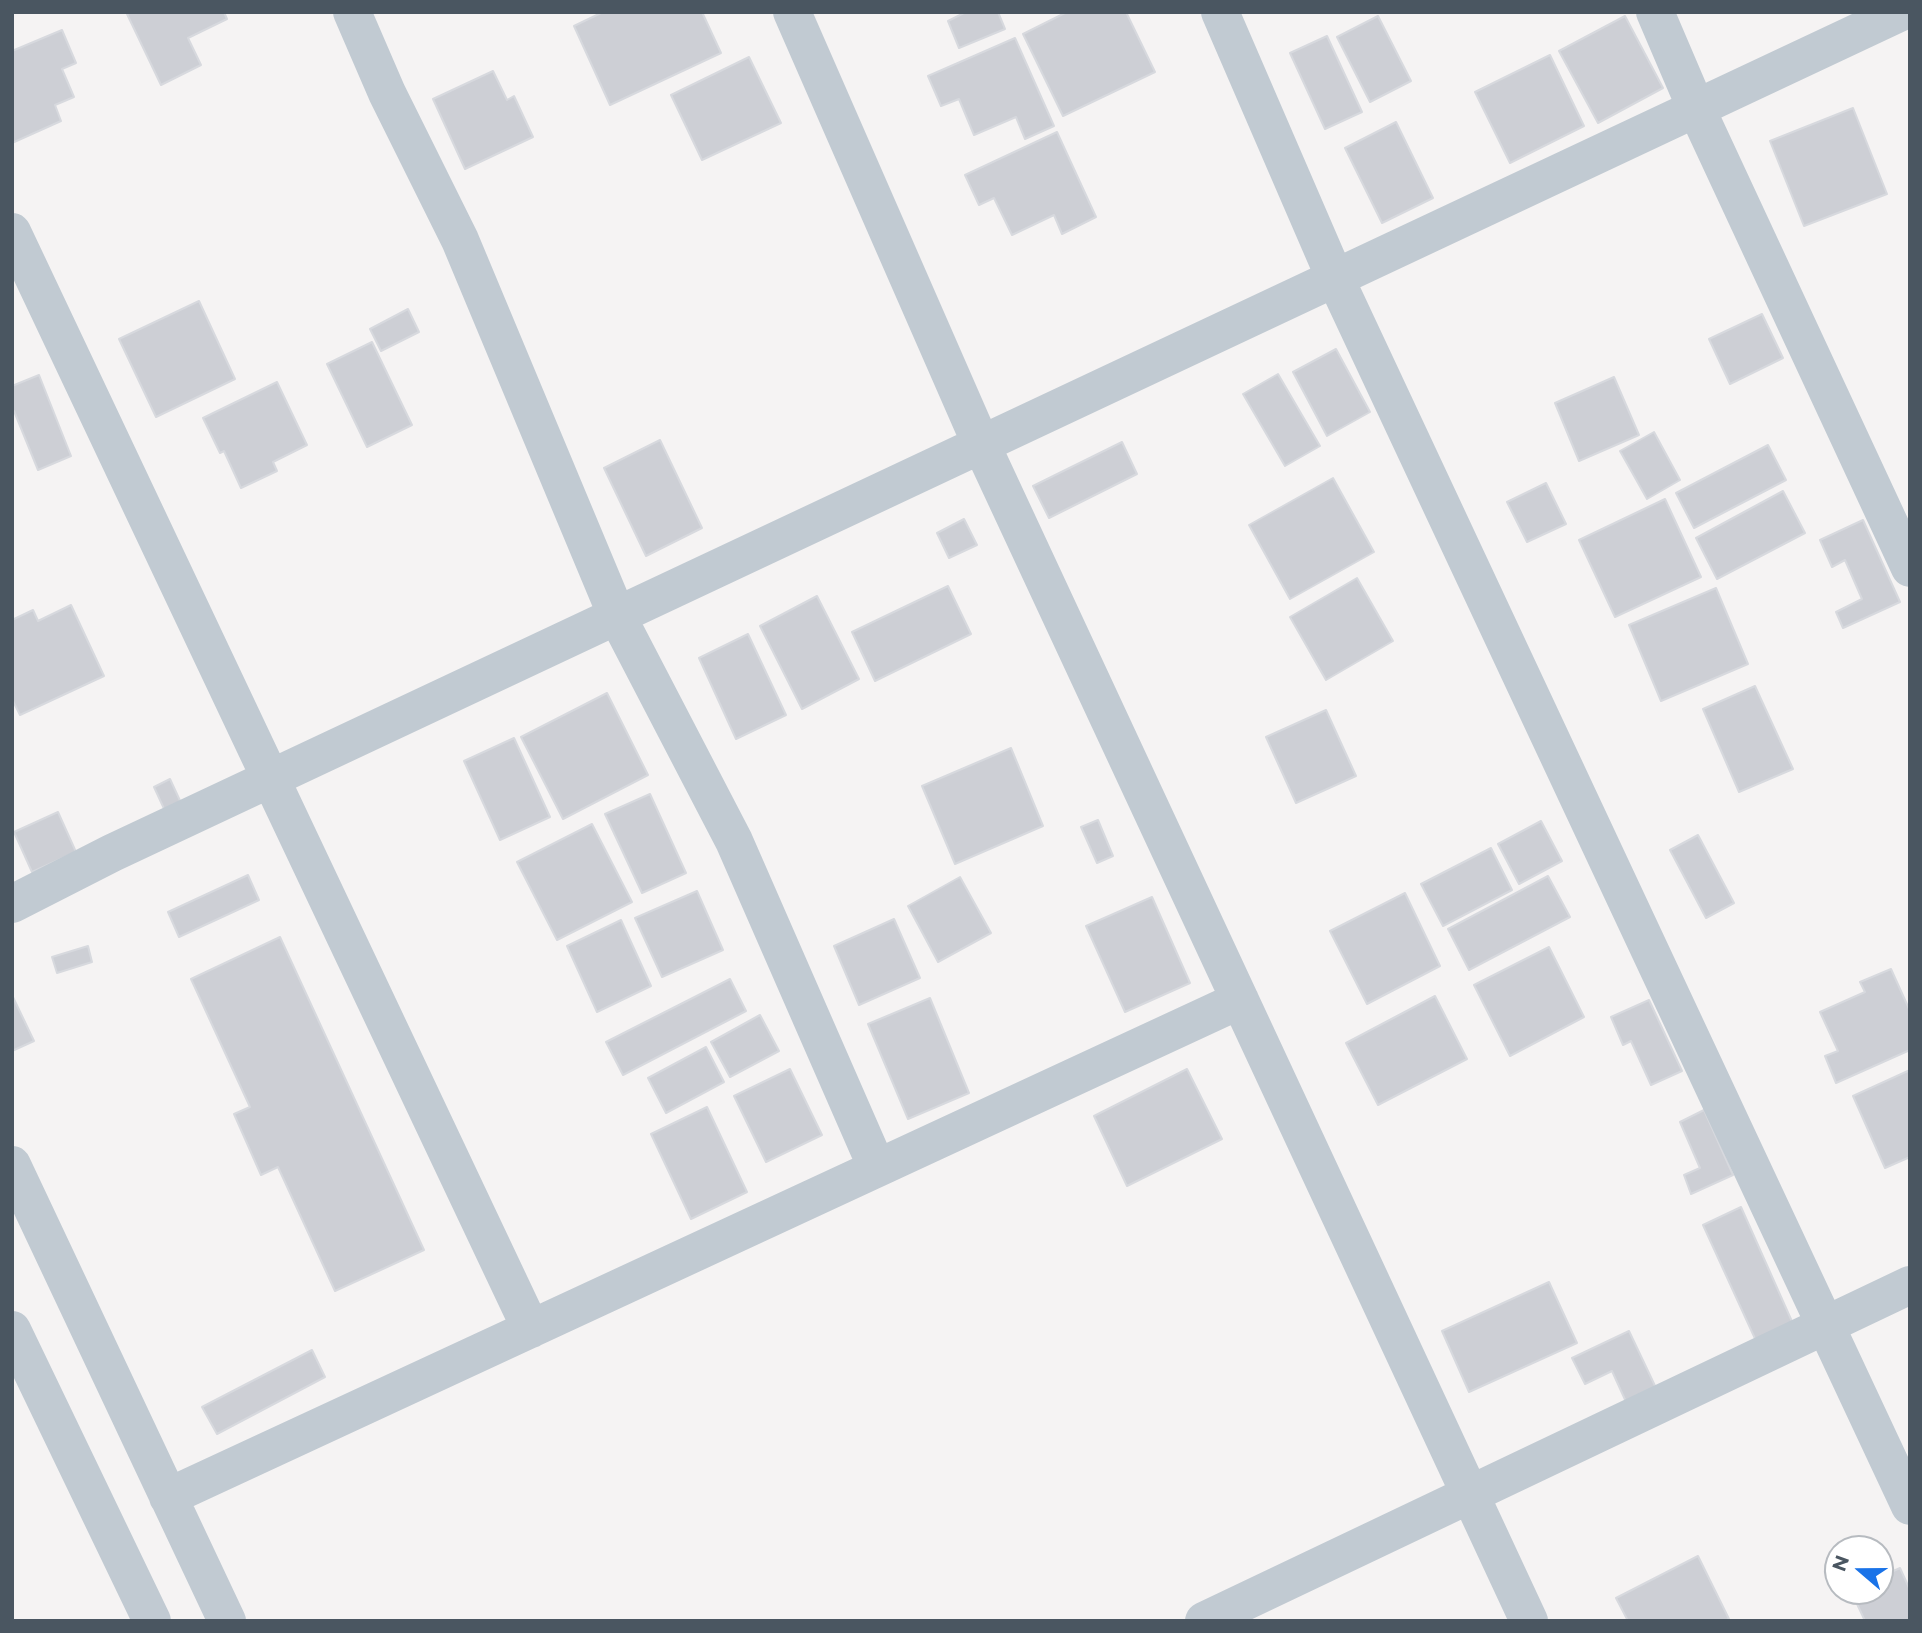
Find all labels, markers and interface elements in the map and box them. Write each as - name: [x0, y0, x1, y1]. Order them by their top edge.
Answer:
- north arrow: [1824, 1535, 1894, 1605]
- text: N: [1827, 1552, 1854, 1574]

